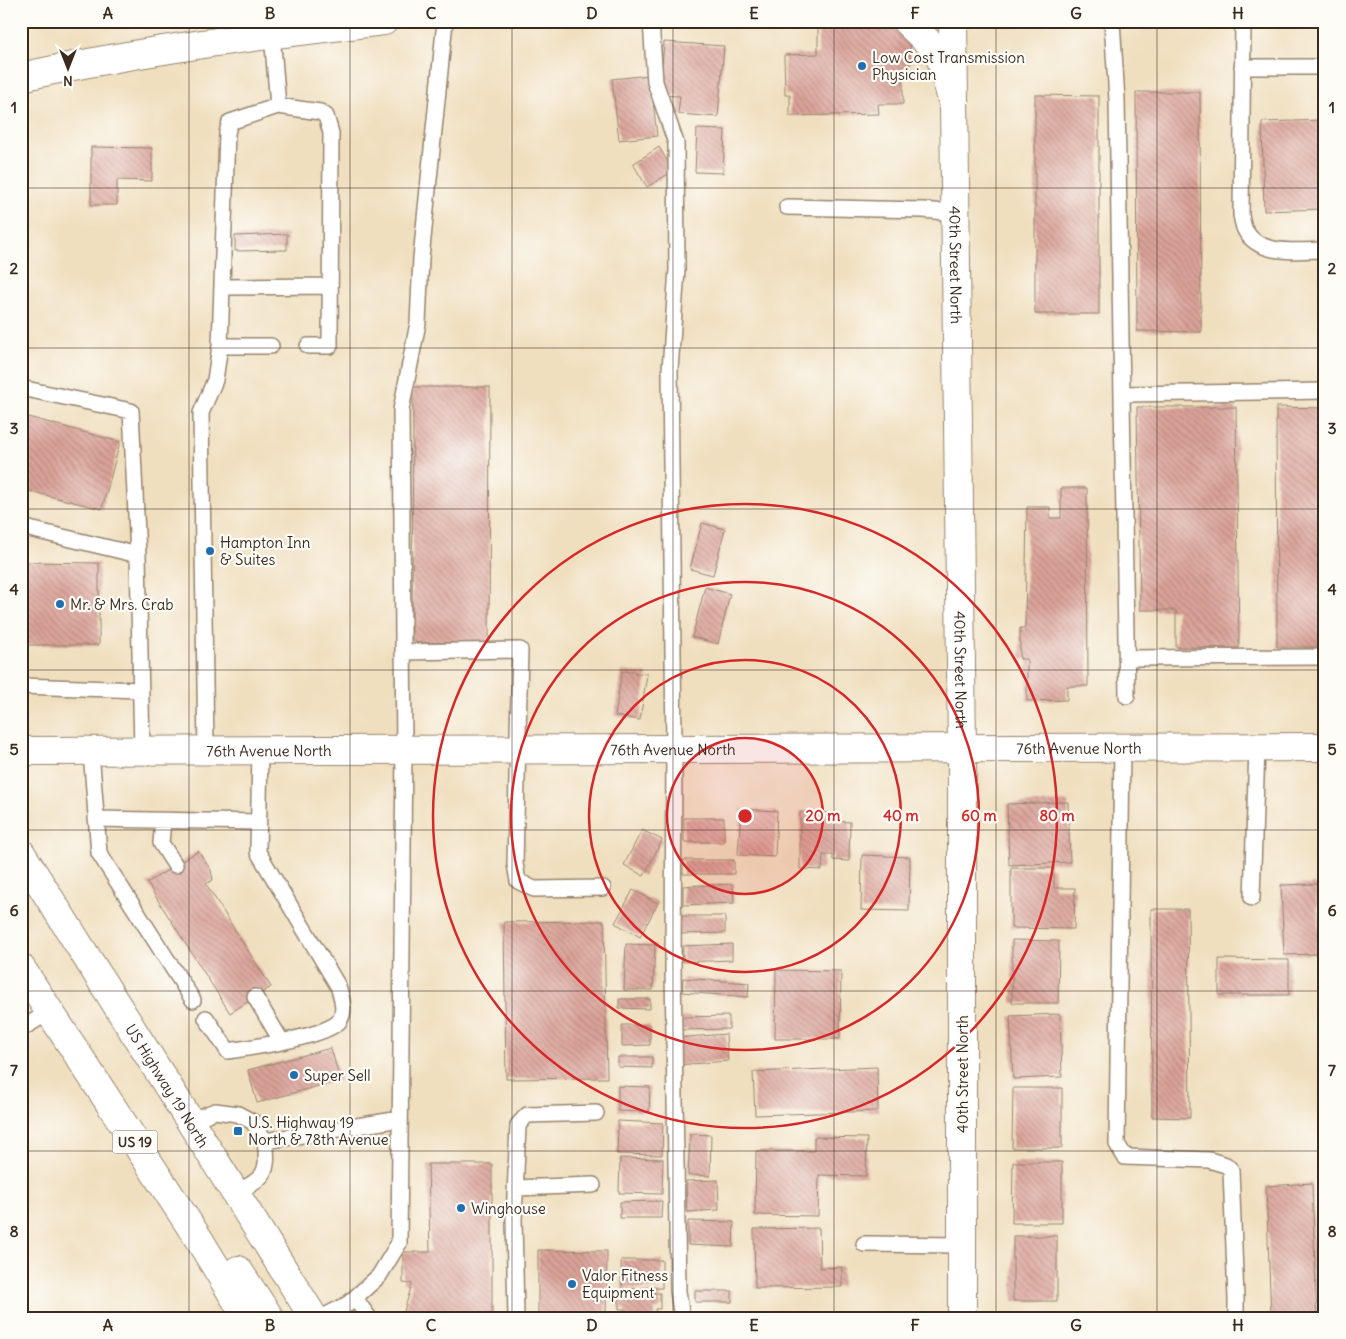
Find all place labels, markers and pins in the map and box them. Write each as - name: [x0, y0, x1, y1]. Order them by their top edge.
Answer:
- place label: Low Cost Transmission Physician: [872, 48, 1025, 84]
- marker: Low Cost Transmission Physician: [856, 60, 868, 72]
- place label: Hampton Inn & Suites: [220, 533, 311, 569]
- marker: Hampton Inn & Suites: [204, 545, 216, 557]
- place label: Mr. & Mrs. Crab: [70, 595, 174, 614]
- marker: Mr. & Mrs. Crab: [54, 598, 66, 610]
- centre of rings: [736, 807, 754, 825]
- place label: Super Sell: [304, 1066, 371, 1085]
- marker: Super Sell: [288, 1069, 300, 1081]
- place label: U.S. Highway 19 North & 78th Avenue: [248, 1113, 389, 1149]
- marker: U.S. Highway 19 North & 78th Avenue: [232, 1125, 244, 1137]
- place label: Winghouse: [471, 1199, 546, 1218]
- marker: Winghouse: [455, 1202, 467, 1214]
- place label: Valor Fitness Equipment: [582, 1266, 668, 1302]
- marker: Valor Fitness Equipment: [566, 1278, 578, 1290]

